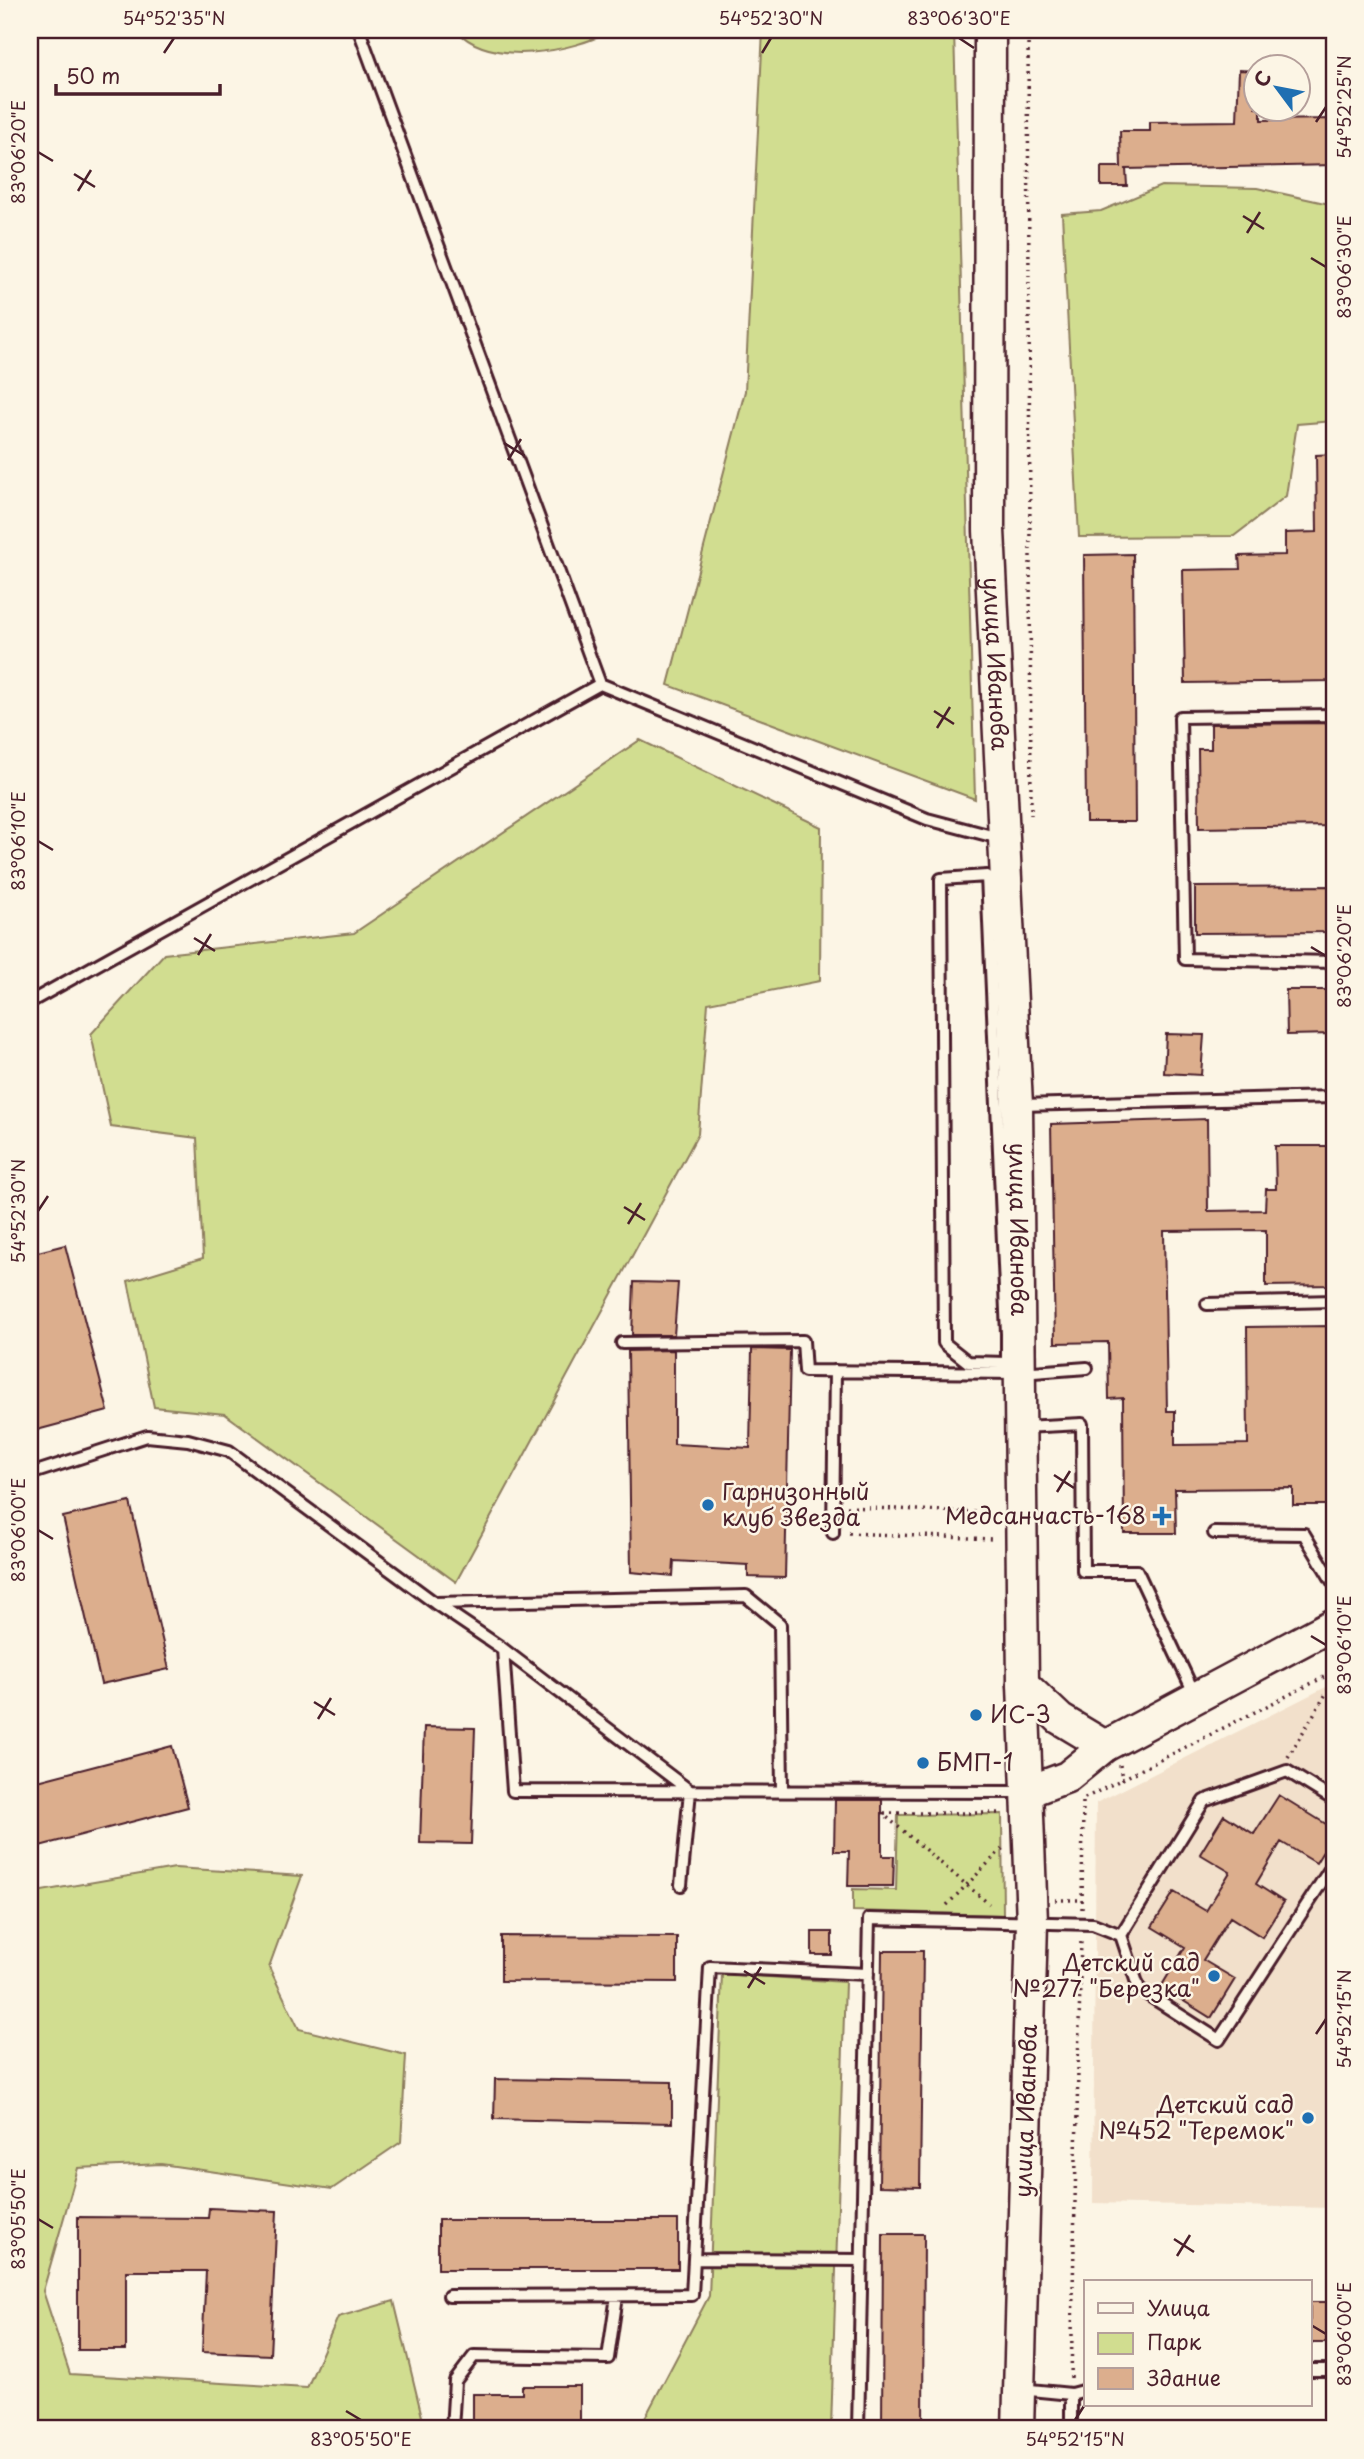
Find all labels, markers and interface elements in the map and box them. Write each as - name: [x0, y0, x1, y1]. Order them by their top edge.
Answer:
- text: 54°52'35"N: [123, 4, 225, 31]
- text: 54°52'30"N: [719, 4, 823, 31]
- text: 83°06'30"E: [907, 4, 1011, 31]
- scale bar: [56, 52, 220, 96]
- north arrow: [1242, 52, 1312, 122]
- text: 54°52'25"N: [1330, 55, 1357, 159]
- text: 50 m: [66, 59, 120, 91]
- text: С: [1246, 65, 1277, 92]
- text: 83°06'20"E: [4, 100, 31, 204]
- text: 83°06'30"E: [1330, 215, 1357, 319]
- street label: улица Иванова: [975, 576, 1019, 752]
- text: 83°06'10"E: [4, 791, 31, 891]
- text: 83°06'20"E: [1330, 904, 1357, 1008]
- street label: улица Иванова: [1001, 1142, 1038, 1317]
- text: 54°52'30"N: [4, 1159, 31, 1263]
- place label: Гарнизонный клуб Звезда: [722, 1473, 870, 1534]
- text: 83°06'00"E: [4, 1478, 31, 1582]
- marker: Гарнизонный клуб Звезда: [700, 1497, 716, 1513]
- place label: Медсанчасть-168: [945, 1497, 1146, 1532]
- marker: Медсанчасть-168: [1152, 1506, 1172, 1526]
- text: 83°06'10"E: [1330, 1595, 1357, 1695]
- place label: ИС-3: [990, 1696, 1051, 1731]
- marker: ИС-3: [968, 1707, 984, 1723]
- place label: БМП-1: [937, 1744, 1013, 1779]
- marker: БМП-1: [915, 1755, 931, 1771]
- place label: Детский сад №277 "Березка": [1012, 1944, 1200, 2005]
- marker: Детский сад №277 "Березка": [1206, 1968, 1222, 1984]
- text: 54°52'15"N: [1330, 1969, 1357, 2069]
- street label: улица Иванова: [1004, 2023, 1045, 2198]
- place label: Детский сад №452 "Теремок": [1098, 2086, 1294, 2147]
- marker: Детский сад №452 "Теремок": [1300, 2110, 1316, 2126]
- text: 83°05'50"E: [4, 2168, 31, 2270]
- legend: [1084, 2280, 1312, 2406]
- text: 83°06'00"E: [1330, 2282, 1357, 2386]
- text: Улица: [1147, 2291, 1210, 2323]
- text: Парк: [1147, 2325, 1202, 2357]
- text: Здание: [1147, 2361, 1221, 2393]
- text: 83°05'50"E: [310, 2425, 412, 2452]
- text: 54°52'15"N: [1025, 2425, 1125, 2452]

